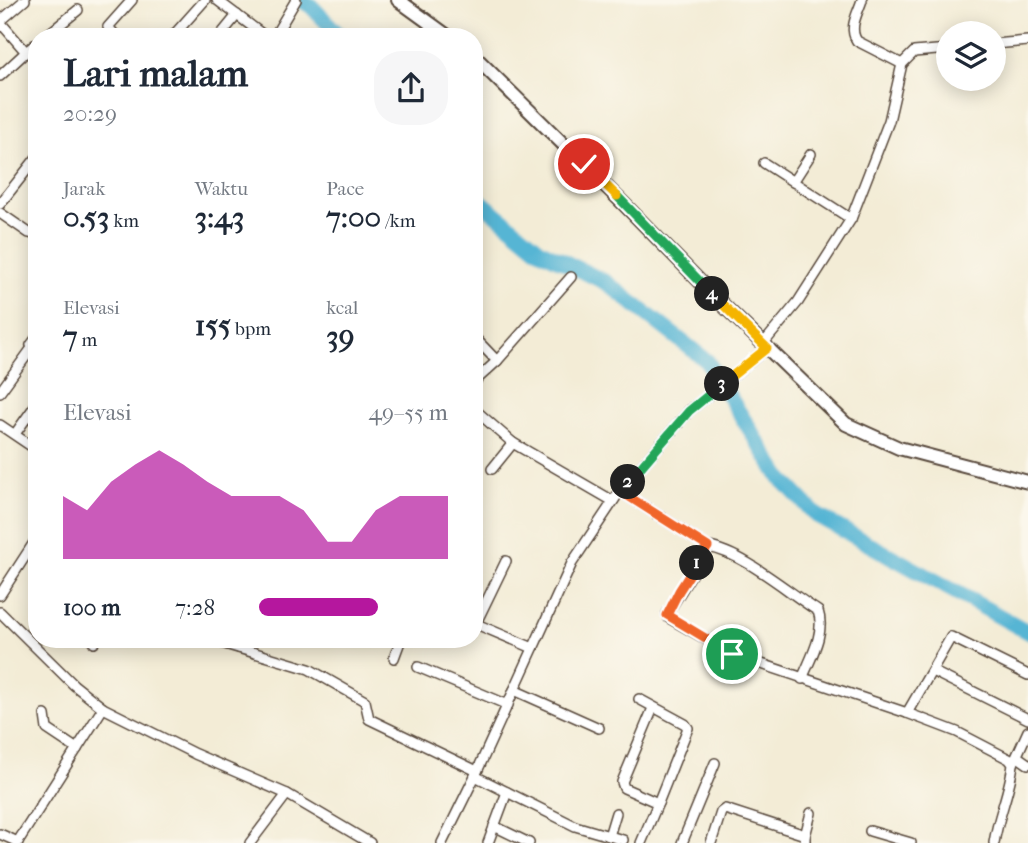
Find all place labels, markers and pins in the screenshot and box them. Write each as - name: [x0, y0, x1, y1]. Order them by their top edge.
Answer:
- pin: [554, 134, 614, 194]
- pin: 4: [694, 276, 730, 312]
- pin: 3: [704, 366, 740, 402]
- pin: 2: [610, 464, 646, 500]
- pin: 1: [680, 546, 714, 580]
- pin: [702, 624, 762, 684]

